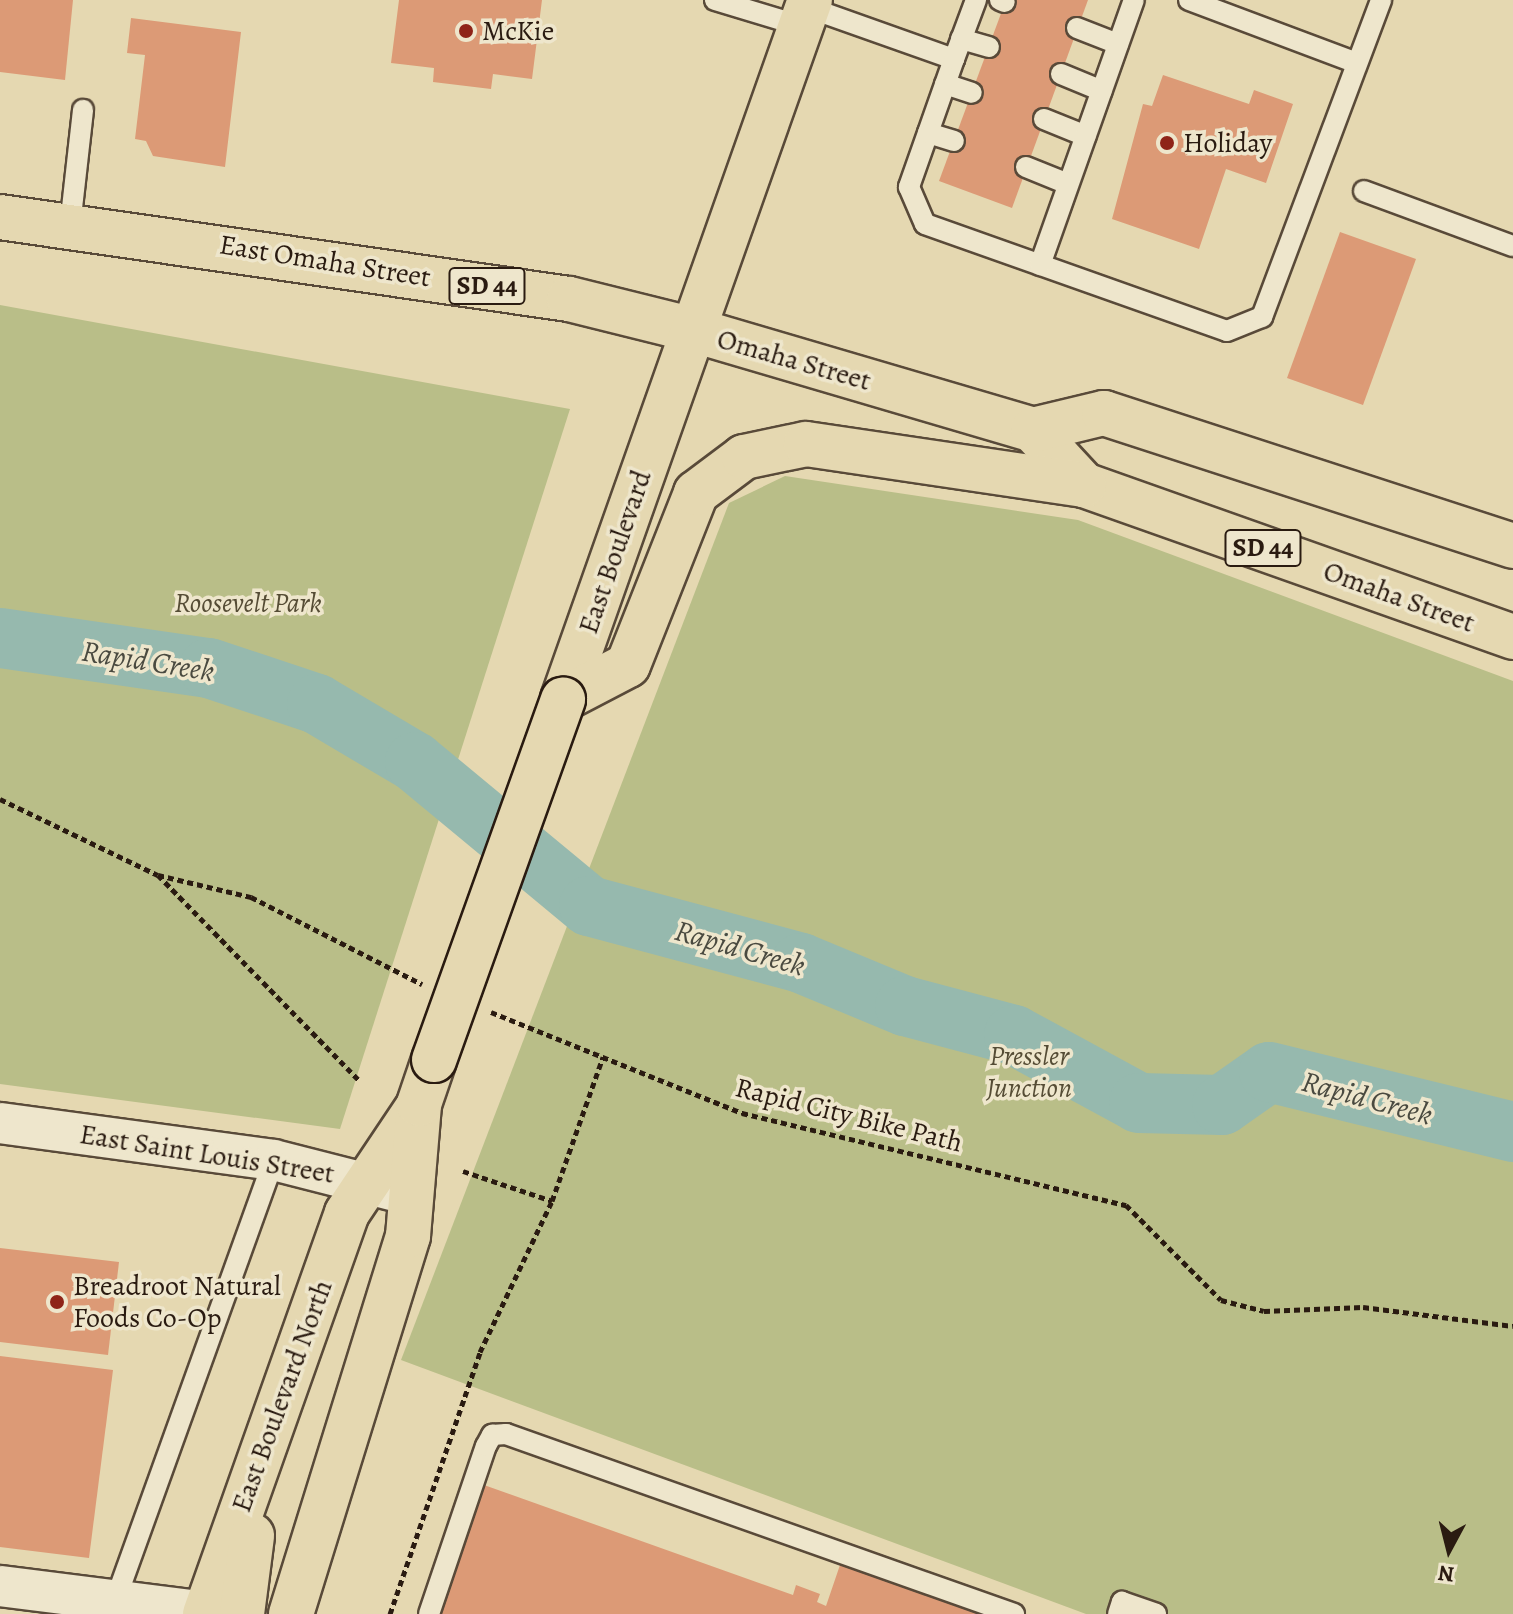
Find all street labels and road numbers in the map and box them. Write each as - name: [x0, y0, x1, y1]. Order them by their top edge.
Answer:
- street label: East Omaha Street: [217, 228, 433, 294]
- road number: SD 44: [447, 264, 527, 308]
- street label: Omaha Street: [713, 322, 875, 398]
- street label: East Boulevard: [571, 466, 659, 638]
- road number: SD 44: [1223, 526, 1303, 570]
- street label: Omaha Street: [1319, 554, 1479, 640]
- street label: Rapid City Bike Path: [732, 1071, 966, 1159]
- street label: East Saint Louis Street: [77, 1117, 337, 1191]
- street label: East Boulevard North: [224, 1275, 340, 1517]

